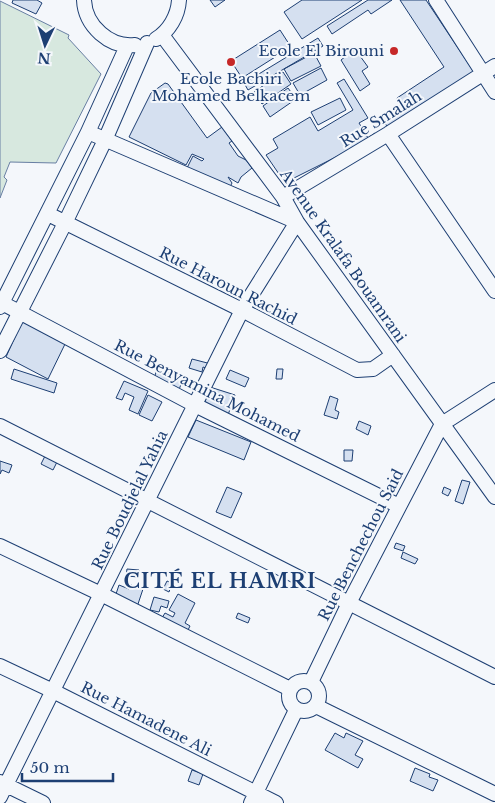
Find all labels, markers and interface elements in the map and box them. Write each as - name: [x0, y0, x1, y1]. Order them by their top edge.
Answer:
- north arrow: [20, 20, 70, 70]
- place label: Ecole El Birouni: [258, 41, 384, 60]
- marker: Ecole El Birouni: [388, 45, 400, 57]
- text: N: [37, 49, 51, 67]
- marker: Ecole Bachiri Mohamed Belkacem: [225, 56, 237, 68]
- place label: Ecole Bachiri Mohamed Belkacem: [152, 69, 310, 105]
- street label: Rue Smalah: [337, 86, 425, 151]
- street label: Avenue Kralafa Bouamrani: [276, 165, 411, 346]
- street label: Rue Haroun Rachid: [156, 243, 300, 329]
- street label: Rue Benyamina Mohamed: [111, 335, 303, 446]
- street label: Rue Boudjelal Yahia: [88, 426, 172, 573]
- street label: Rue Benchechou Said: [314, 466, 407, 624]
- district label: CITÉ EL HAMRI: [123, 568, 317, 593]
- street label: Rue Hamadene Ali: [78, 677, 215, 760]
- scale bar: [22, 750, 114, 782]
- text: 50 m: [30, 758, 70, 777]

